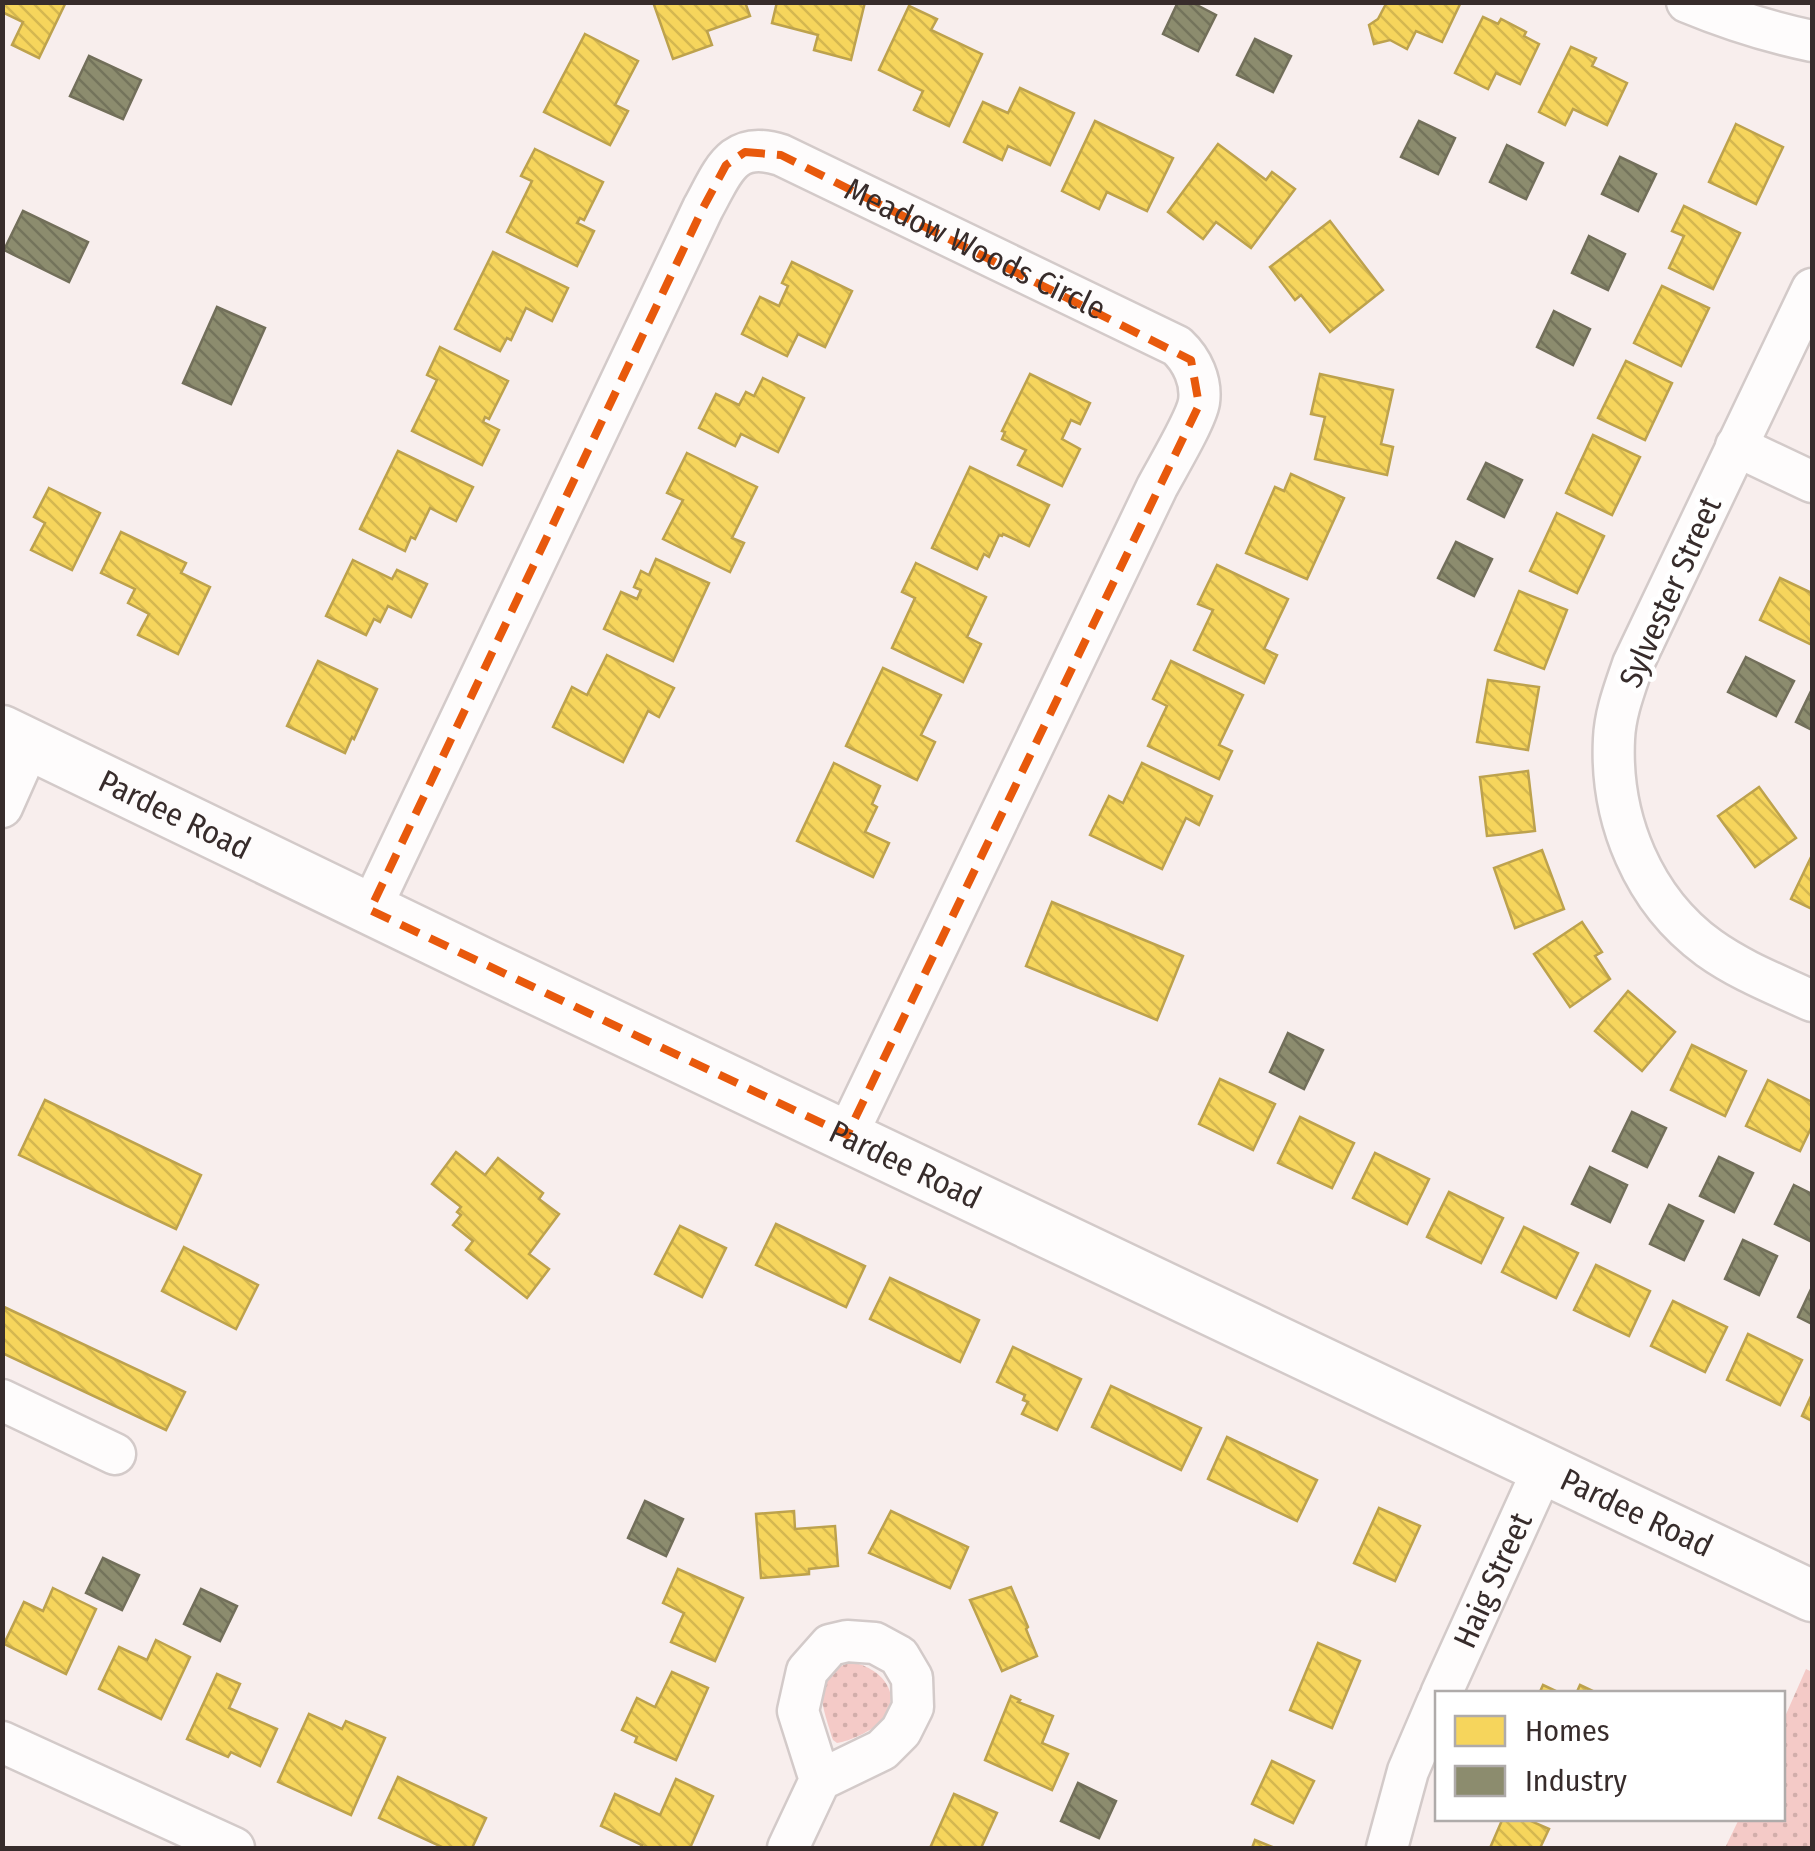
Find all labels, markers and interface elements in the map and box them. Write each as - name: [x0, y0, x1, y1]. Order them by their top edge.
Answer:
- street label: Meadow Woods Circle: [839, 170, 1112, 328]
- street label: Sylvester Street: [1611, 490, 1729, 693]
- street label: Pardee Road: [93, 762, 257, 867]
- street label: Pardee Road: [823, 1112, 987, 1217]
- street label: Pardee Road: [1555, 1460, 1719, 1565]
- street label: Haig Street: [1446, 1506, 1540, 1654]
- legend: [1435, 1691, 1785, 1821]
- text: Homes: [1525, 1713, 1610, 1749]
- text: Industry: [1525, 1763, 1628, 1799]

